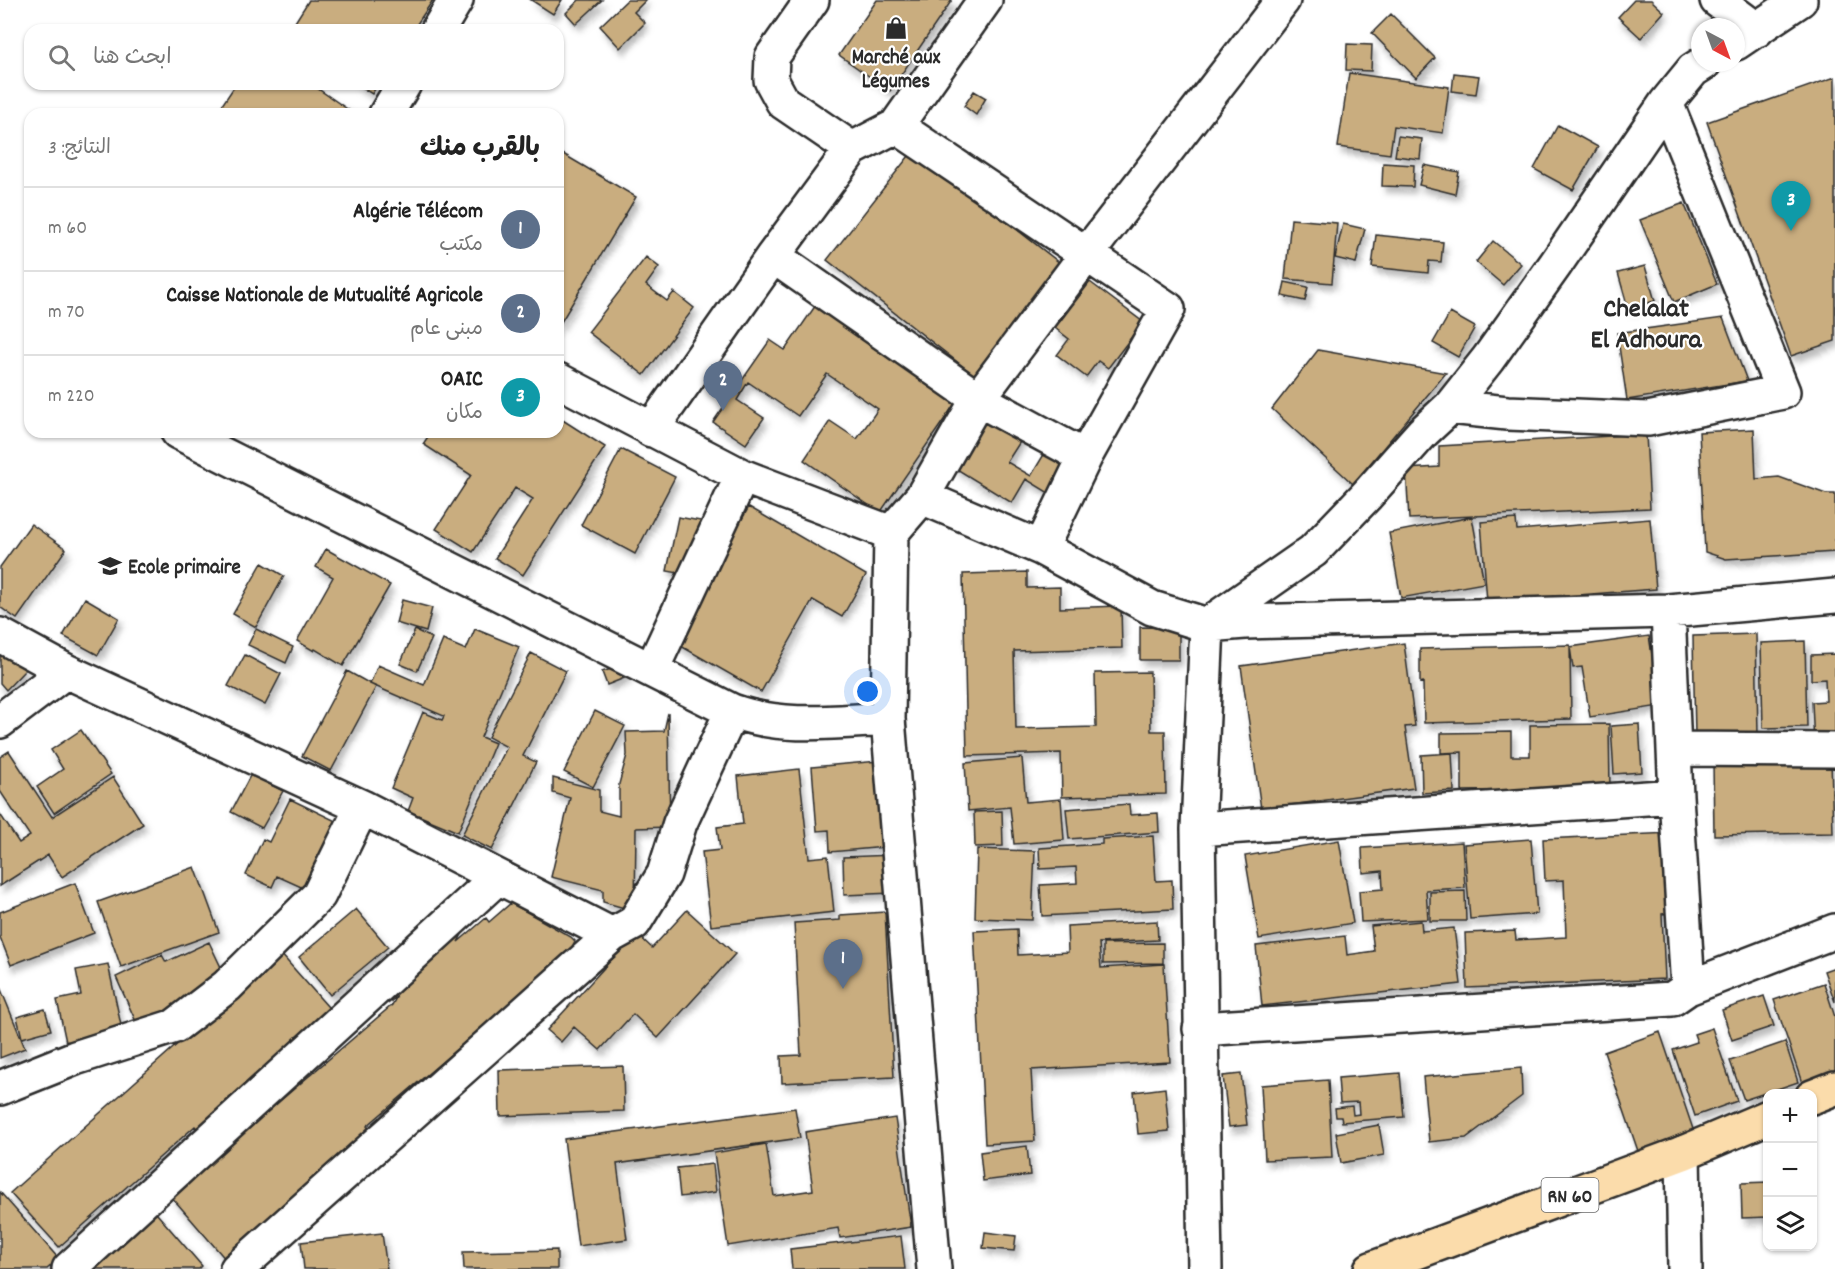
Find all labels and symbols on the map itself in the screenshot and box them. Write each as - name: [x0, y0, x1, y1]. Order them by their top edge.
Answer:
- shop icon: Marché aux Légumes: [883, 15, 909, 41]
- north arrow: [1691, 18, 1745, 72]
- place label: Marché aux Légumes: [852, 44, 940, 98]
- pin: 3: [1772, 182, 1810, 231]
- district label: Chelalat El Adhoura: [1591, 291, 1703, 361]
- pin: 2: [704, 362, 742, 411]
- school or university icon: Ecole primaire: [97, 553, 123, 579]
- place label: Ecole primaire: [128, 554, 241, 584]
- your location: [853, 677, 882, 706]
- pin: 1: [824, 940, 862, 989]
- road number: RN 60: [1542, 1178, 1598, 1212]

